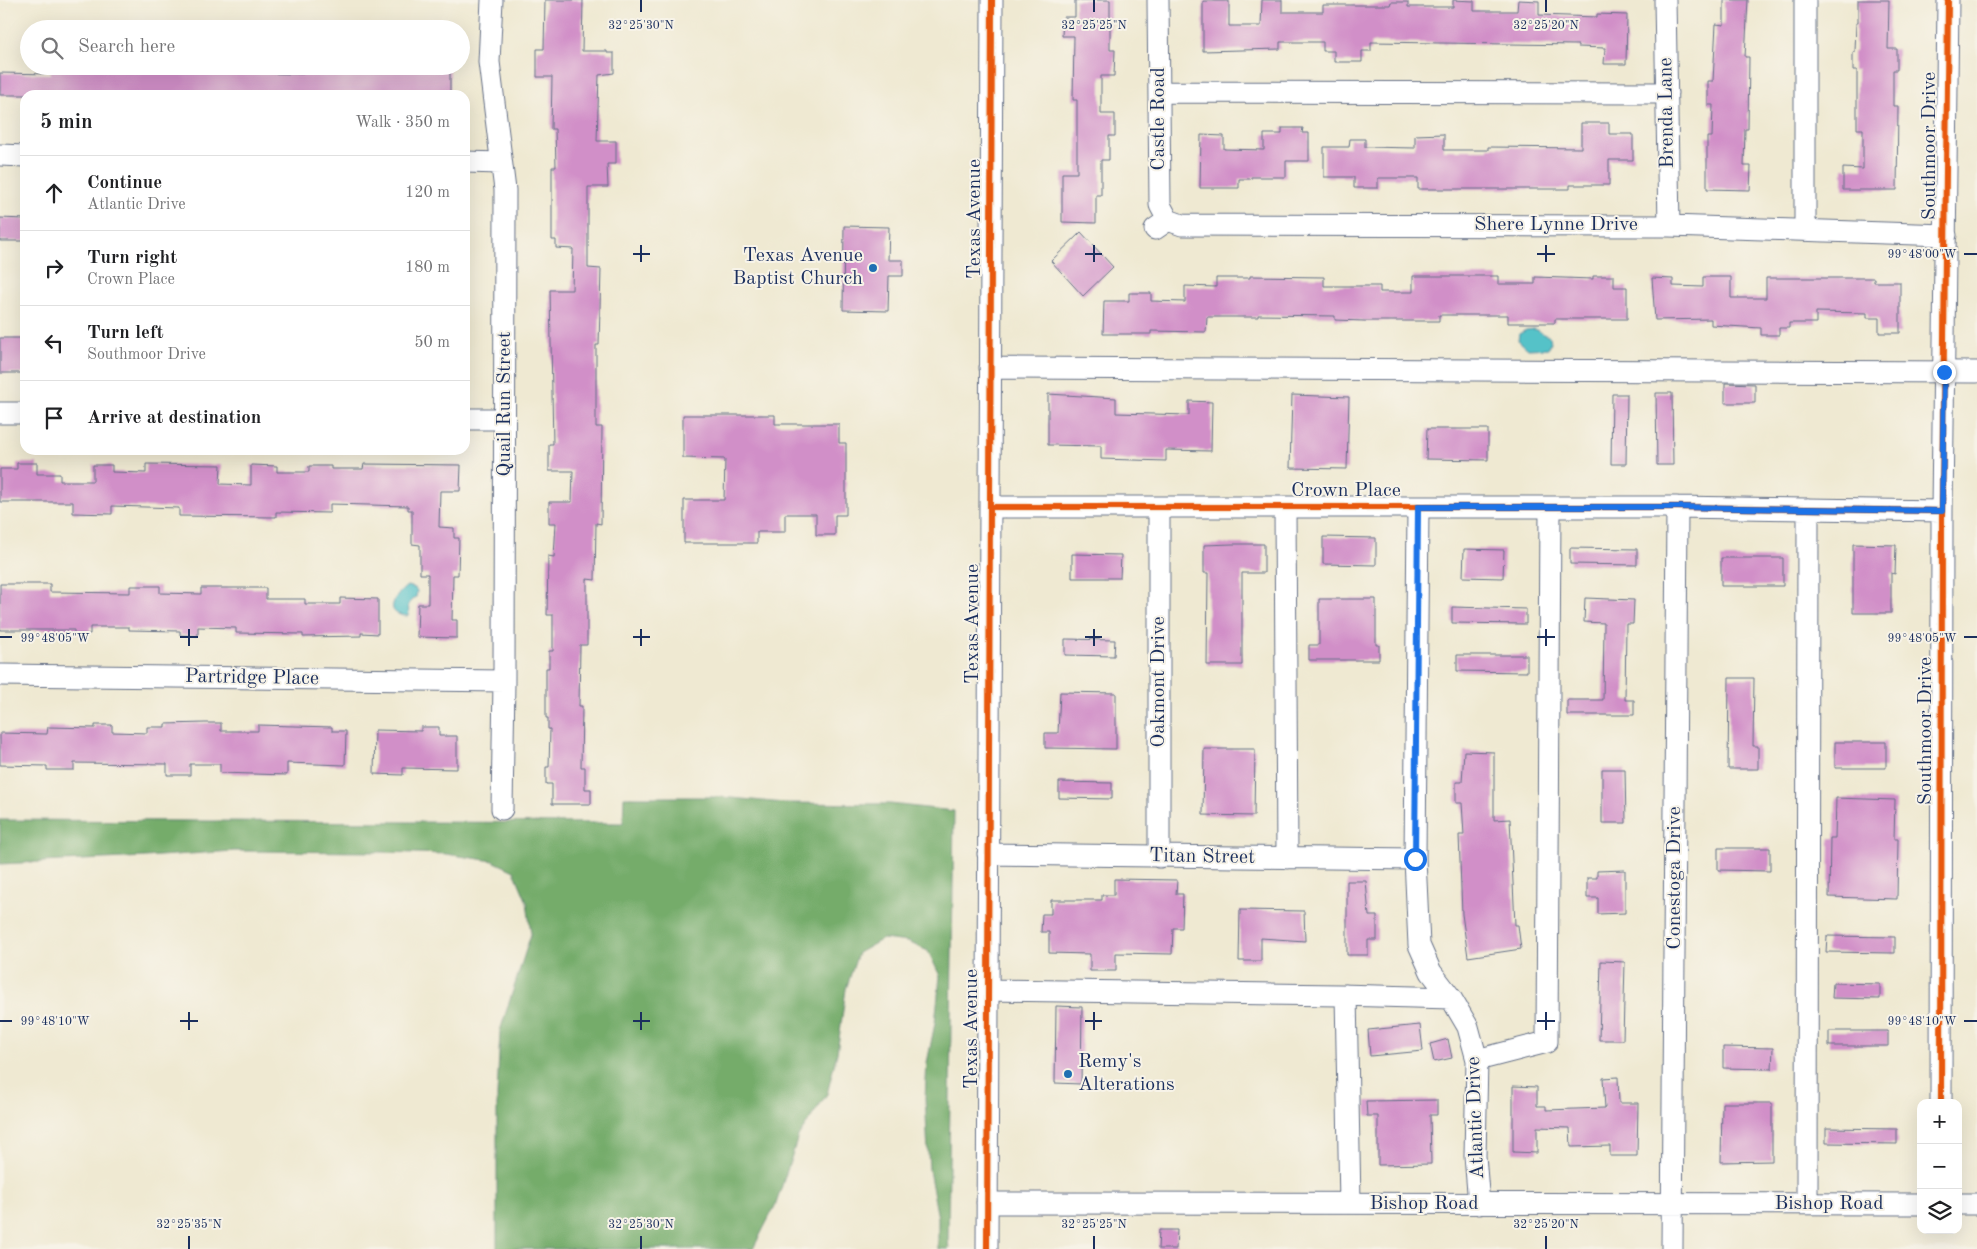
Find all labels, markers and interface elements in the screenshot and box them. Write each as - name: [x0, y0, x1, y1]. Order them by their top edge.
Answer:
- text: 32°25'30"N: [608, 19, 674, 32]
- text: 32°25'25"N: [1061, 19, 1127, 32]
- text: 32°25'20"N: [1513, 19, 1579, 32]
- search box: [20, 20, 470, 75]
- icon: search: [38, 34, 66, 62]
- text: Search here: [78, 38, 175, 57]
- street label: Brenda Lane: [1656, 57, 1678, 169]
- street label: Castle Road: [1149, 67, 1169, 171]
- street label: Southmoor Drive: [1920, 72, 1940, 220]
- text: 5 min: [40, 112, 93, 133]
- text: Walk · 350 m: [355, 115, 450, 131]
- street label: Texas Avenue: [965, 159, 985, 279]
- text: Continue: [87, 174, 162, 193]
- icon: ahead: [40, 179, 68, 207]
- text: 120 m: [405, 185, 450, 201]
- text: Atlantic Drive: [87, 197, 186, 213]
- street label: Shere Lynne Drive: [1474, 215, 1638, 235]
- place label: Texas Avenue Baptist Church: [733, 246, 863, 289]
- text: Turn right: [87, 249, 177, 268]
- text: 99°48'00"W: [1887, 249, 1957, 261]
- icon: right: [40, 254, 68, 282]
- text: 180 m: [405, 260, 450, 276]
- marker: Texas Avenue Baptist Church: [867, 262, 879, 274]
- text: Crown Place: [87, 272, 175, 288]
- text: Turn left: [87, 324, 164, 343]
- icon: left: [40, 329, 68, 357]
- street label: Quail Run Street: [495, 331, 515, 477]
- text: 50 m: [414, 335, 450, 351]
- text: Southmoor Drive: [87, 347, 206, 363]
- route end: [1933, 361, 1956, 384]
- icon: arrive: [40, 404, 68, 432]
- text: Arrive at destination: [87, 409, 261, 428]
- street label: Crown Place: [1291, 481, 1401, 501]
- street label: Texas Avenue: [963, 564, 983, 684]
- street label: Oakmont Drive: [1149, 616, 1169, 748]
- text: 99°48'05"W: [20, 632, 90, 645]
- text: 99°48'05"W: [1887, 632, 1957, 645]
- street label: Southmoor Drive: [1916, 657, 1936, 805]
- street label: Partridge Place: [185, 667, 319, 689]
- street label: Conestoga Drive: [1665, 806, 1685, 950]
- street label: Titan Street: [1149, 846, 1255, 868]
- route start: [1404, 848, 1427, 871]
- street label: Texas Avenue: [962, 969, 982, 1089]
- text: 99°48'10"W: [20, 1016, 90, 1028]
- text: 99°48'10"W: [1887, 1016, 1957, 1028]
- place label: Remy's Alterations: [1078, 1052, 1175, 1095]
- street label: Atlantic Drive: [1464, 1056, 1488, 1180]
- marker: Remy's Alterations: [1062, 1068, 1074, 1080]
- map controls: [1917, 1099, 1962, 1234]
- button: +: [1917, 1099, 1962, 1144]
- button: −: [1917, 1144, 1962, 1189]
- button: layers: [1917, 1189, 1962, 1234]
- street label: Bishop Road: [1369, 1194, 1479, 1214]
- street label: Bishop Road: [1774, 1194, 1884, 1214]
- text: 32°25'35"N: [156, 1218, 222, 1231]
- text: 32°25'30"N: [608, 1218, 674, 1231]
- text: 32°25'25"N: [1061, 1218, 1127, 1231]
- text: 32°25'20"N: [1513, 1218, 1579, 1231]

